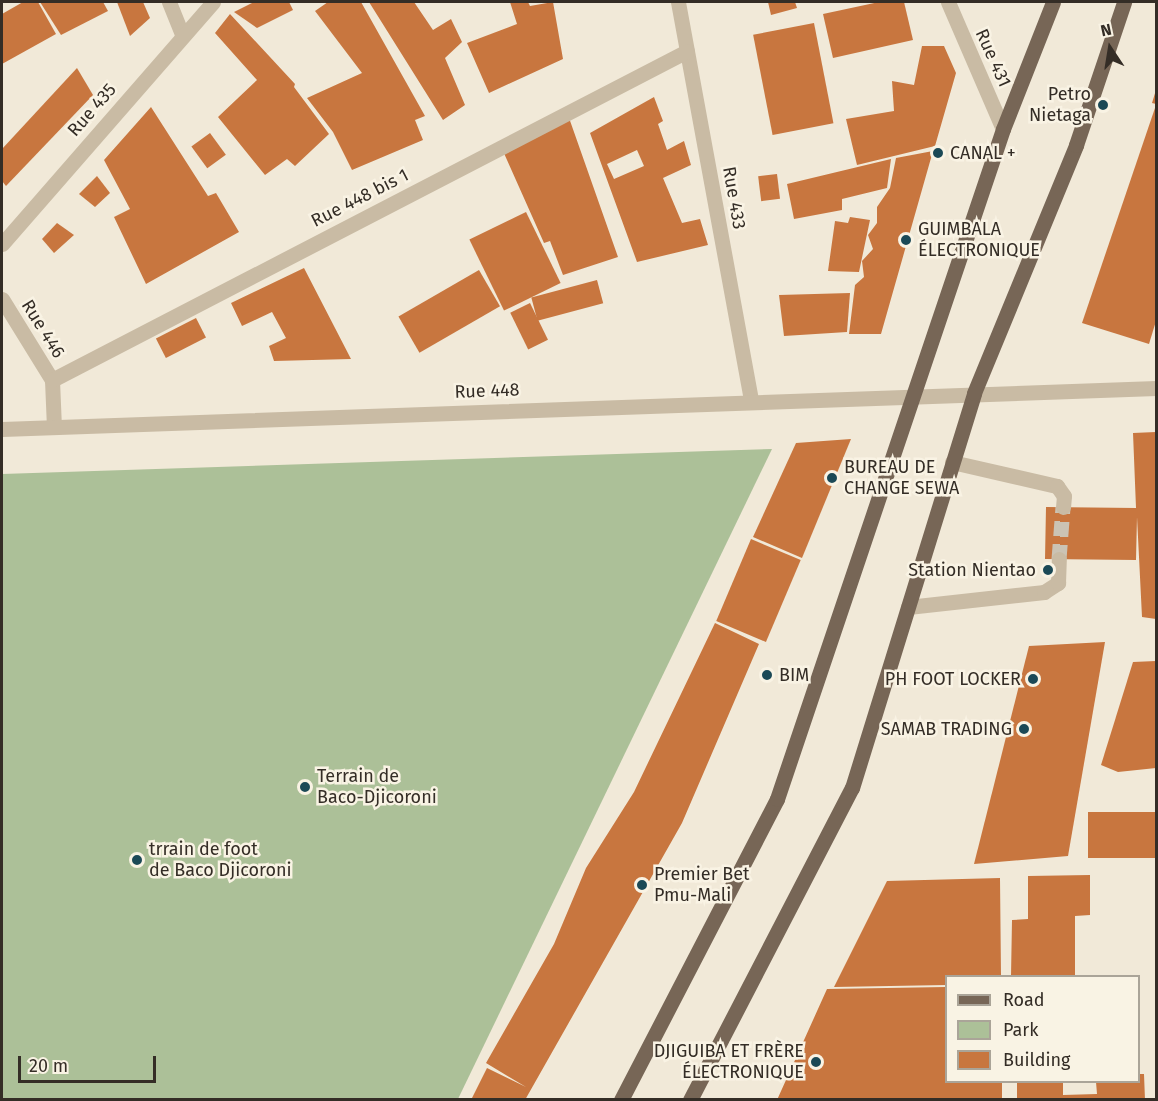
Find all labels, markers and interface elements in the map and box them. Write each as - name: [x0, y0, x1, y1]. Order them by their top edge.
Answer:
- north arrow: [1080, 18, 1140, 78]
- text: N: [1099, 20, 1113, 40]
- street label: Rue 431: [971, 25, 1015, 91]
- street label: Rue 435: [63, 79, 121, 141]
- place label: Petro Nietaga: [1029, 84, 1091, 127]
- marker: Petro Nietaga: [1096, 98, 1110, 112]
- place label: CANAL +: [950, 142, 1016, 164]
- marker: CANAL +: [931, 146, 945, 160]
- street label: Rue 448 bis 1: [308, 164, 412, 232]
- street label: Rue 433: [718, 165, 750, 231]
- place label: GUIMBALA ÉLECTRONIQUE: [918, 219, 1040, 262]
- marker: GUIMBALA ÉLECTRONIQUE: [899, 233, 913, 247]
- street label: Rue 446: [17, 296, 69, 362]
- street label: Rue 448: [454, 379, 520, 403]
- place label: BUREAU DE CHANGE SEWA: [844, 457, 959, 500]
- marker: BUREAU DE CHANGE SEWA: [825, 471, 839, 485]
- place label: Station Nientao: [908, 559, 1036, 581]
- marker: Station Nientao: [1041, 563, 1055, 577]
- place label: BIM: [779, 664, 809, 686]
- marker: BIM: [760, 668, 774, 682]
- place label: PH FOOT LOCKER: [885, 668, 1021, 690]
- marker: PH FOOT LOCKER: [1026, 672, 1040, 686]
- place label: SAMAB TRADING: [881, 718, 1012, 740]
- marker: SAMAB TRADING: [1017, 722, 1031, 736]
- place label: Terrain de Baco-Djicoroni: [317, 766, 437, 808]
- marker: Terrain de Baco-Djicoroni: [298, 780, 312, 794]
- place label: trrain de foot de Baco Djicoroni: [149, 839, 292, 882]
- marker: trrain de foot de Baco Djicoroni: [130, 853, 144, 867]
- place label: Premier Bet Pmu-Mali: [654, 864, 750, 906]
- marker: Premier Bet Pmu-Mali: [635, 878, 649, 892]
- legend: [945, 975, 1140, 1083]
- text: Road: [1003, 989, 1045, 1011]
- text: Park: [1003, 1019, 1038, 1041]
- place label: DJIGUIBA ET FRÈRE ÉLECTRONIQUE: [654, 1041, 804, 1084]
- scale bar: [21, 1044, 159, 1082]
- text: Building: [1003, 1049, 1070, 1071]
- text: 20 m: [29, 1055, 68, 1077]
- marker: DJIGUIBA ET FRÈRE ÉLECTRONIQUE: [809, 1055, 823, 1069]

